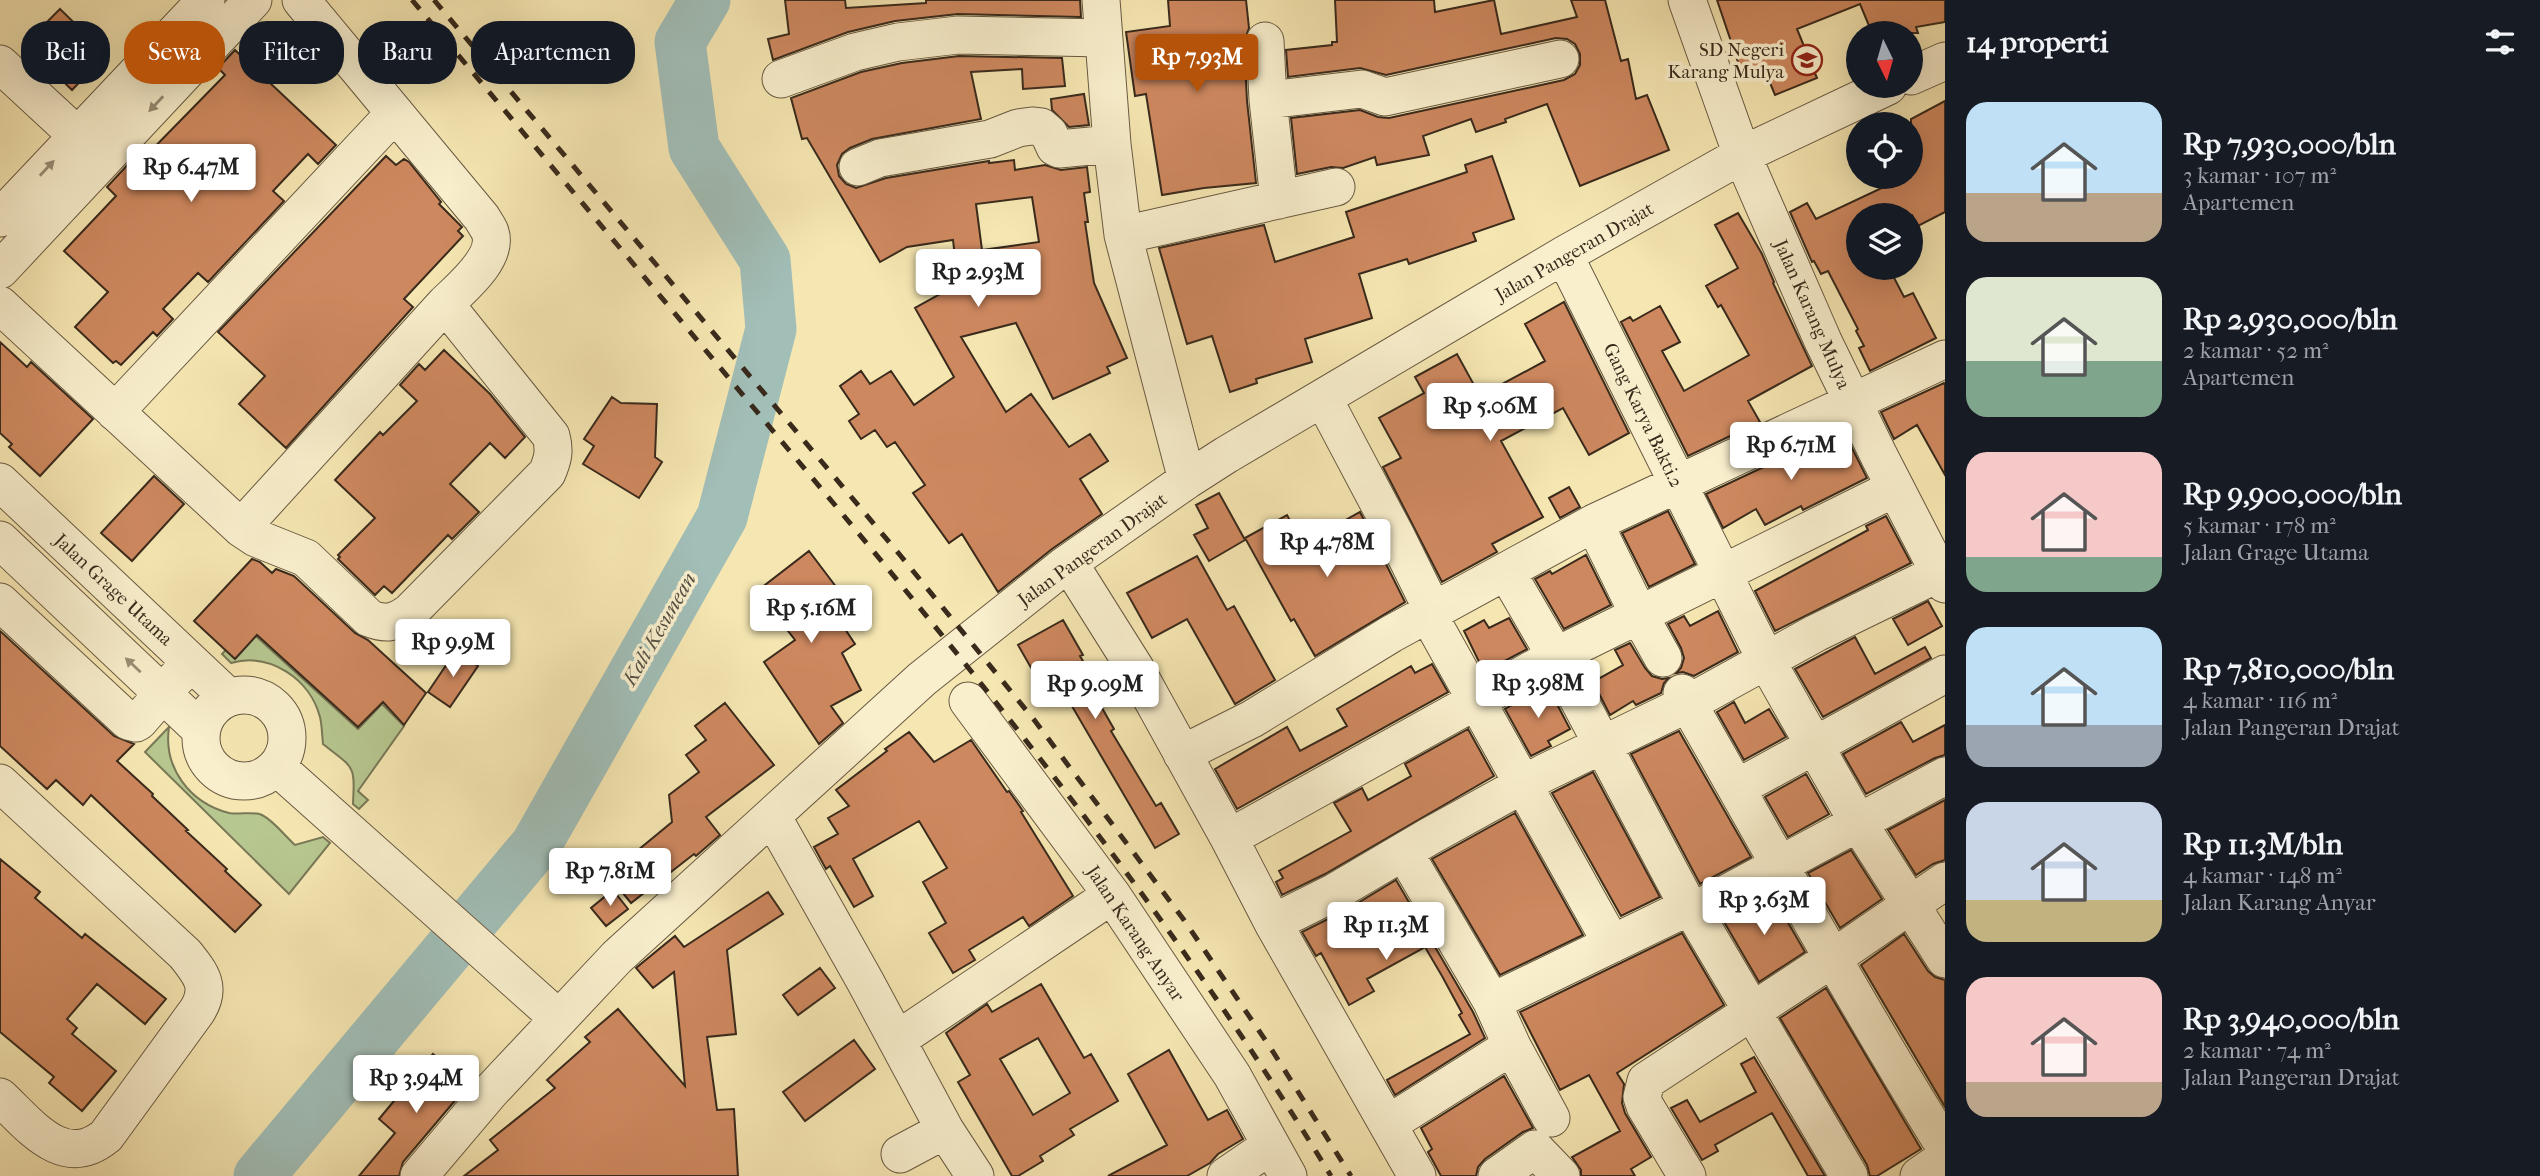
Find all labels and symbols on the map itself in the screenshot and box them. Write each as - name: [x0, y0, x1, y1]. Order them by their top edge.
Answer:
- north arrow: [1846, 21, 1923, 98]
- pin: Rp 7.93M: [1125, 34, 1269, 94]
- place label: SD Negeri Karang Mulya: [1668, 39, 1784, 83]
- school or university icon: SD Negeri Karang Mulya: [1790, 43, 1824, 77]
- one-way arrow: [148, 95, 165, 112]
- pin: Rp 6.47M: [119, 144, 263, 204]
- one-way arrow: [38, 160, 54, 177]
- street label: Jalan Pangeran Drajat: [1490, 197, 1658, 307]
- street label: Jalan Karang Mulya: [1768, 235, 1855, 393]
- pin: Rp 2.93M: [906, 250, 1050, 309]
- street label: Gang Karya Bakti.2: [1599, 340, 1688, 491]
- pin: Rp 5.06M: [1418, 384, 1562, 443]
- pin: Rp 6.71M: [1719, 422, 1863, 482]
- street label: Jalan Pangeran Drajat: [1012, 488, 1172, 613]
- pin: Rp 4.78M: [1255, 520, 1399, 579]
- street label: Jalan Grage Utama: [48, 528, 177, 650]
- water label: Kali Kesunean: [616, 568, 701, 691]
- pin: Rp 5.16M: [739, 586, 883, 645]
- pin: Rp 9.9M: [388, 620, 518, 679]
- one-way arrow: [125, 658, 142, 674]
- pin: Rp 3.98M: [1466, 660, 1610, 720]
- pin: Rp 9.09M: [1023, 662, 1167, 721]
- pin: Rp 7.81M: [538, 848, 682, 908]
- street label: Jalan Karang Anyar: [1080, 860, 1189, 1006]
- pin: Rp 3.63M: [1692, 878, 1836, 937]
- pin: Rp 11.3M: [1314, 902, 1458, 962]
- pin: Rp 3.94M: [344, 1056, 488, 1115]

